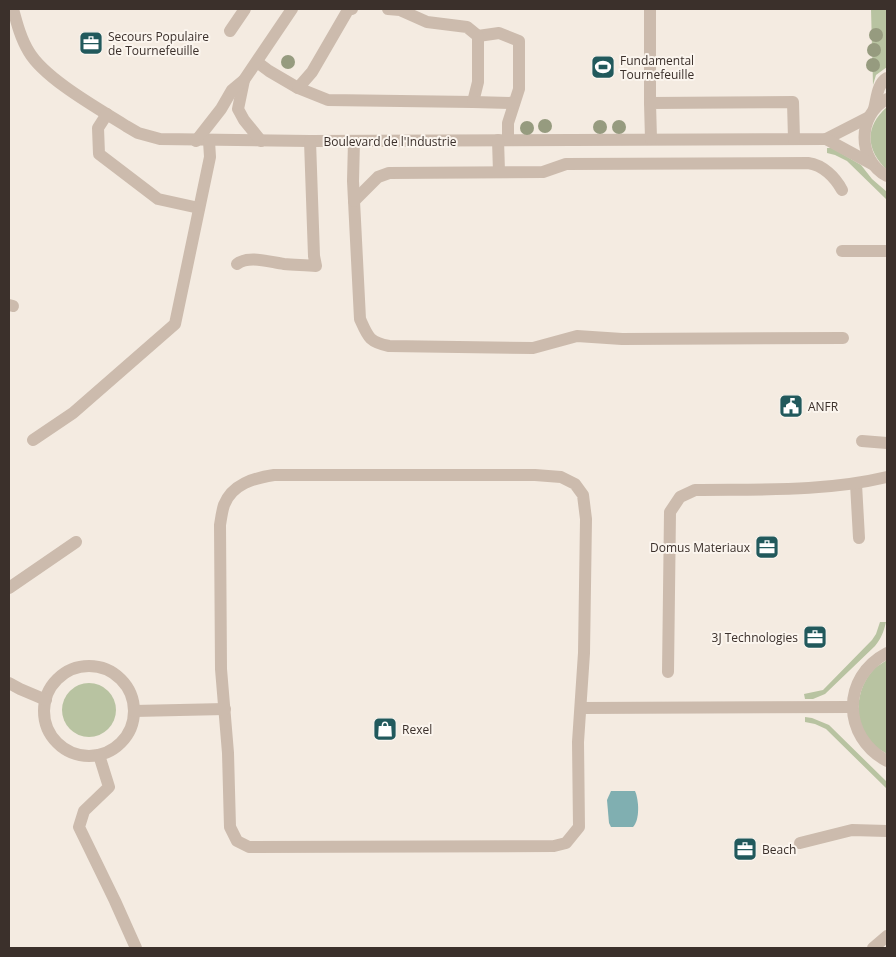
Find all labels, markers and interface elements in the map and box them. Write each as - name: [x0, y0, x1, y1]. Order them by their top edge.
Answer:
- place label: Secours Populaire de Tournefeuille: [108, 28, 209, 59]
- office icon: Secours Populaire de Tournefeuille: [78, 30, 104, 56]
- place label: Fundamental Tournefeuille: [620, 52, 694, 83]
- sports icon: Fundamental Tournefeuille: [590, 54, 616, 80]
- street label: Boulevard de l'Industrie: [323, 133, 457, 150]
- public building icon: ANFR: [778, 393, 804, 419]
- place label: ANFR: [808, 398, 839, 415]
- office icon: Domus Materiaux: [754, 534, 780, 560]
- place label: Domus Materiaux: [650, 539, 751, 556]
- office icon: 3J Technologies: [802, 624, 828, 650]
- place label: 3J Technologies: [712, 629, 798, 646]
- shop icon: Rexel: [372, 716, 398, 742]
- place label: Rexel: [402, 721, 432, 738]
- office icon: Beach: [732, 836, 758, 862]
- place label: Beach: [762, 841, 796, 858]

